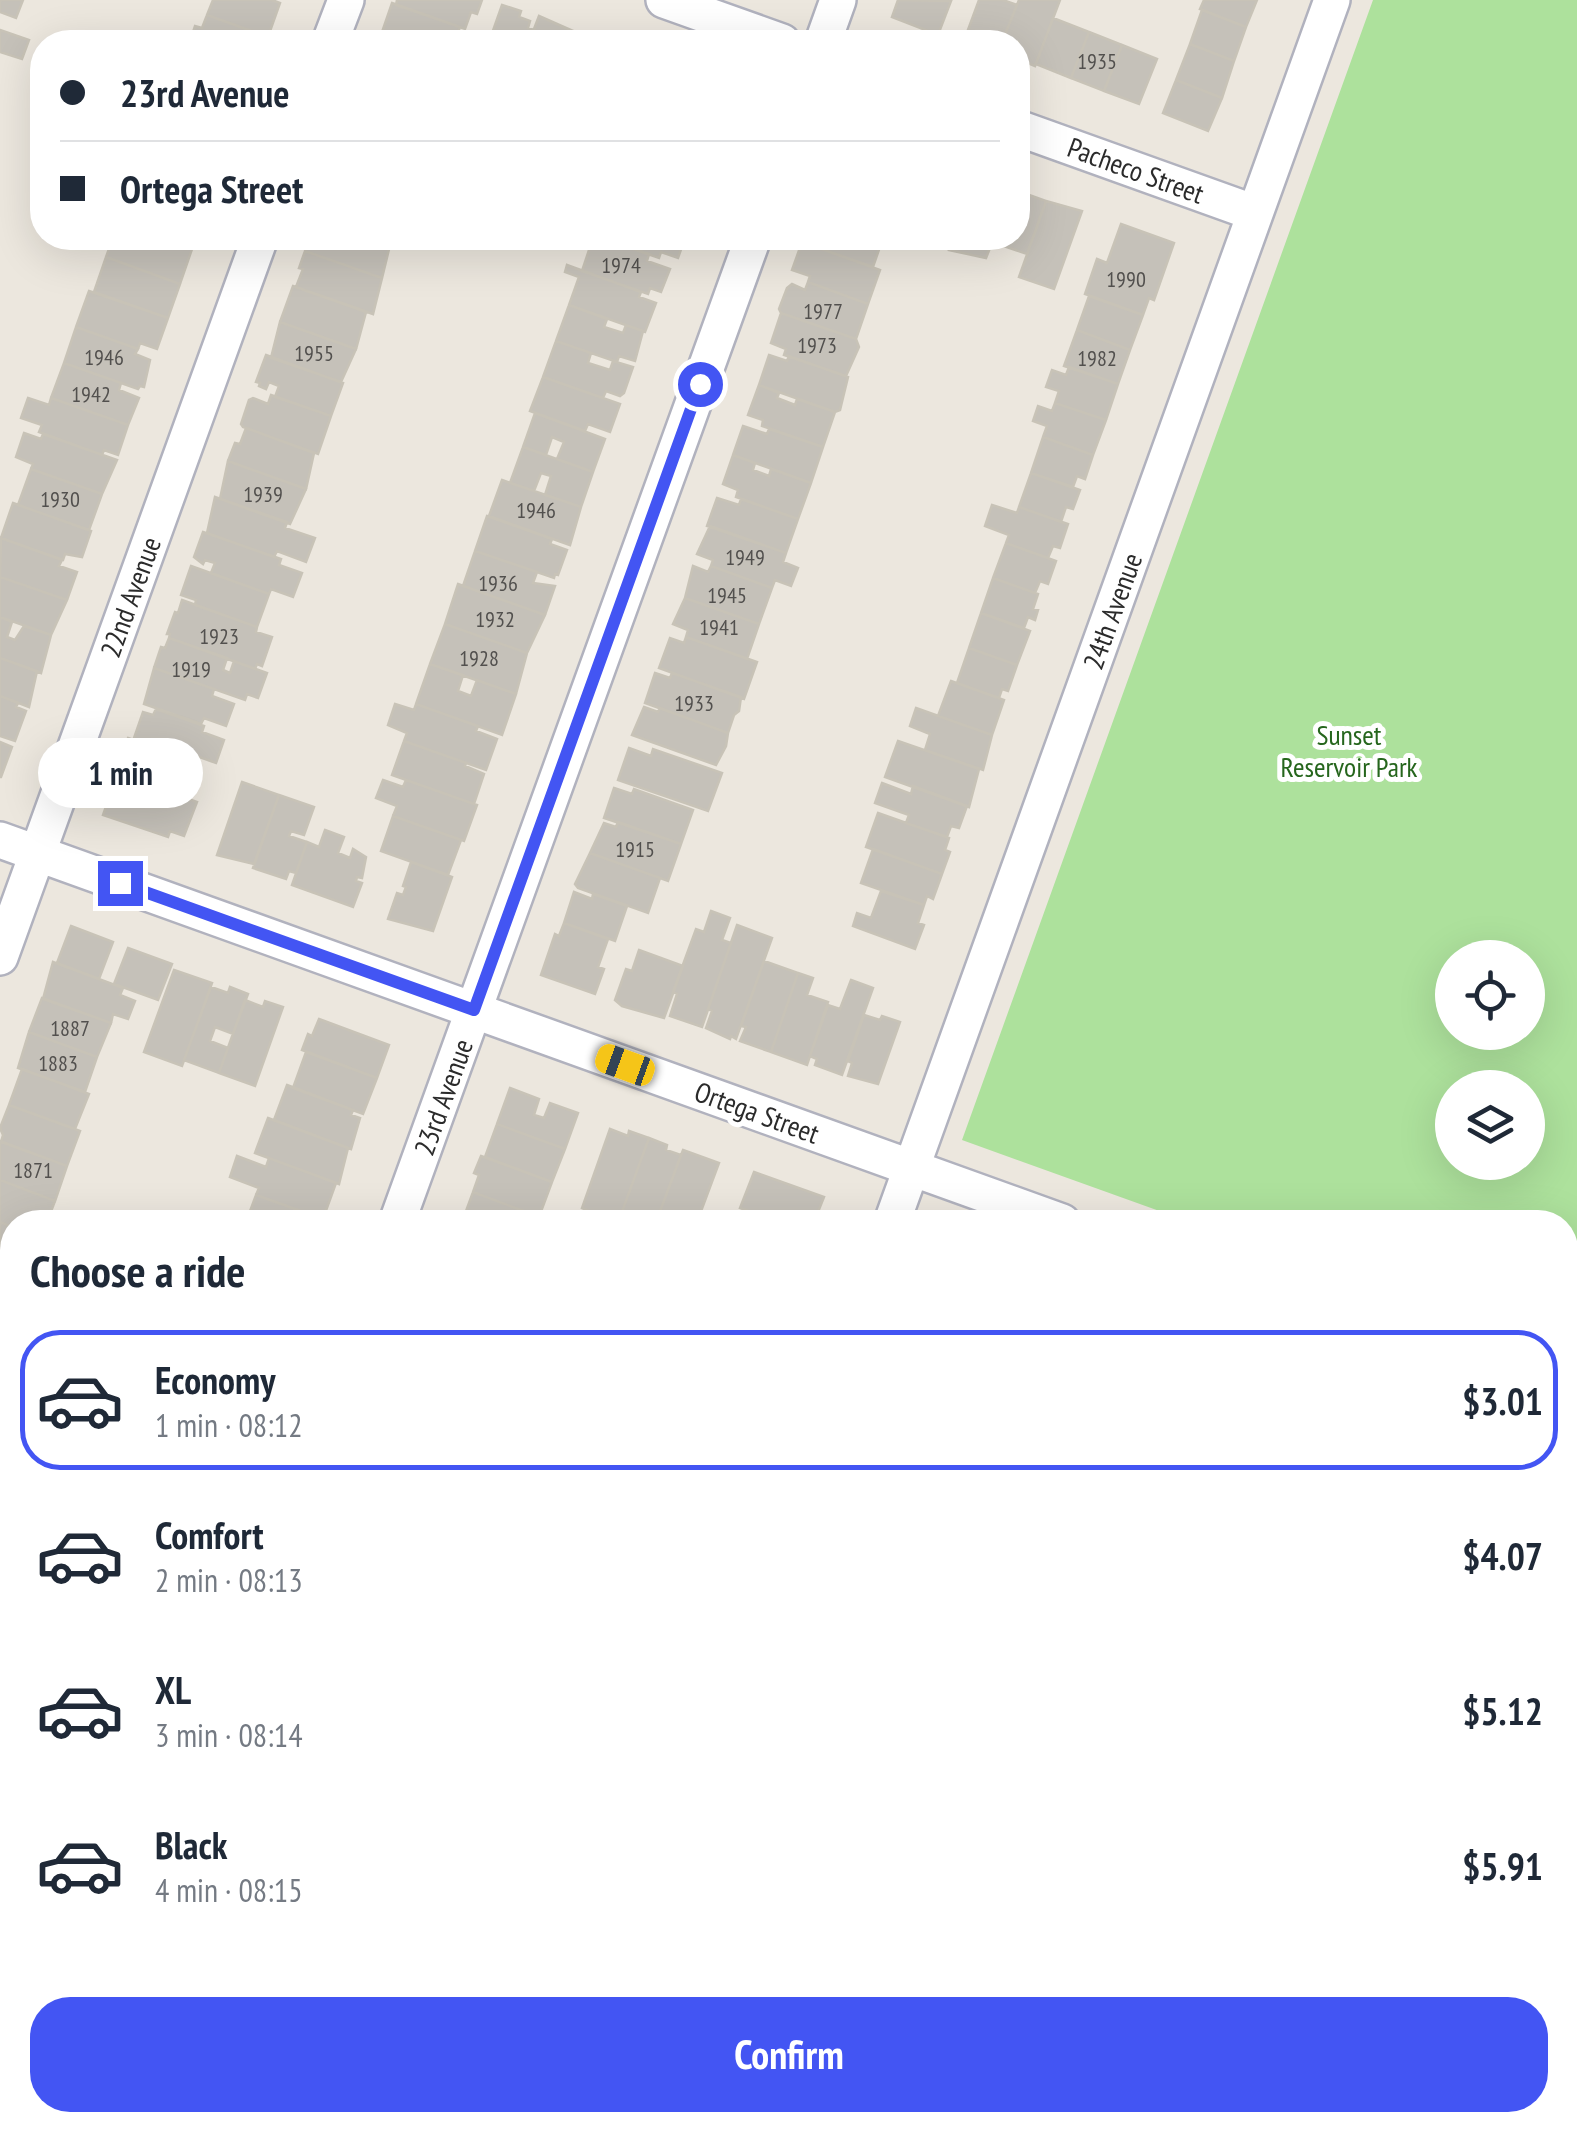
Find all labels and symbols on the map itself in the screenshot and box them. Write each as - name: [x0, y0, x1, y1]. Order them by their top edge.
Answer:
- house number: 1935: [1077, 47, 1117, 75]
- street label: Pacheco Street: [1063, 128, 1209, 212]
- house number: 1974: [601, 251, 641, 279]
- house number: 1990: [1106, 265, 1146, 293]
- house number: 1977: [803, 297, 843, 325]
- house number: 1973: [797, 331, 837, 359]
- house number: 1955: [294, 339, 334, 367]
- house number: 1946: [84, 343, 124, 371]
- house number: 1982: [1077, 344, 1117, 372]
- route start: [678, 362, 723, 407]
- house number: 1942: [71, 380, 111, 408]
- house number: 1939: [243, 480, 283, 508]
- house number: 1930: [40, 485, 80, 513]
- house number: 1946: [516, 496, 556, 524]
- street label: 22nd Avenue: [91, 532, 169, 662]
- house number: 1949: [725, 543, 765, 571]
- street label: 24th Avenue: [1074, 548, 1150, 674]
- house number: 1936: [478, 569, 518, 597]
- house number: 1945: [707, 581, 747, 609]
- house number: 1932: [475, 605, 515, 633]
- house number: 1941: [699, 613, 739, 641]
- house number: 1923: [199, 622, 239, 650]
- house number: 1928: [459, 644, 499, 672]
- house number: 1919: [171, 655, 211, 683]
- house number: 1933: [674, 689, 714, 717]
- park label: Sunset Reservoir Park: [1281, 716, 1418, 785]
- callout: 1 min: [38, 738, 202, 808]
- house number: 1915: [615, 835, 655, 863]
- route end: [98, 861, 143, 906]
- house number: 1887: [50, 1014, 90, 1042]
- street label: 23rd Avenue: [405, 1034, 481, 1160]
- car: [592, 1041, 658, 1089]
- house number: 1883: [38, 1049, 78, 1077]
- street label: Ortega Street: [690, 1072, 825, 1152]
- house number: 1871: [13, 1156, 53, 1184]

